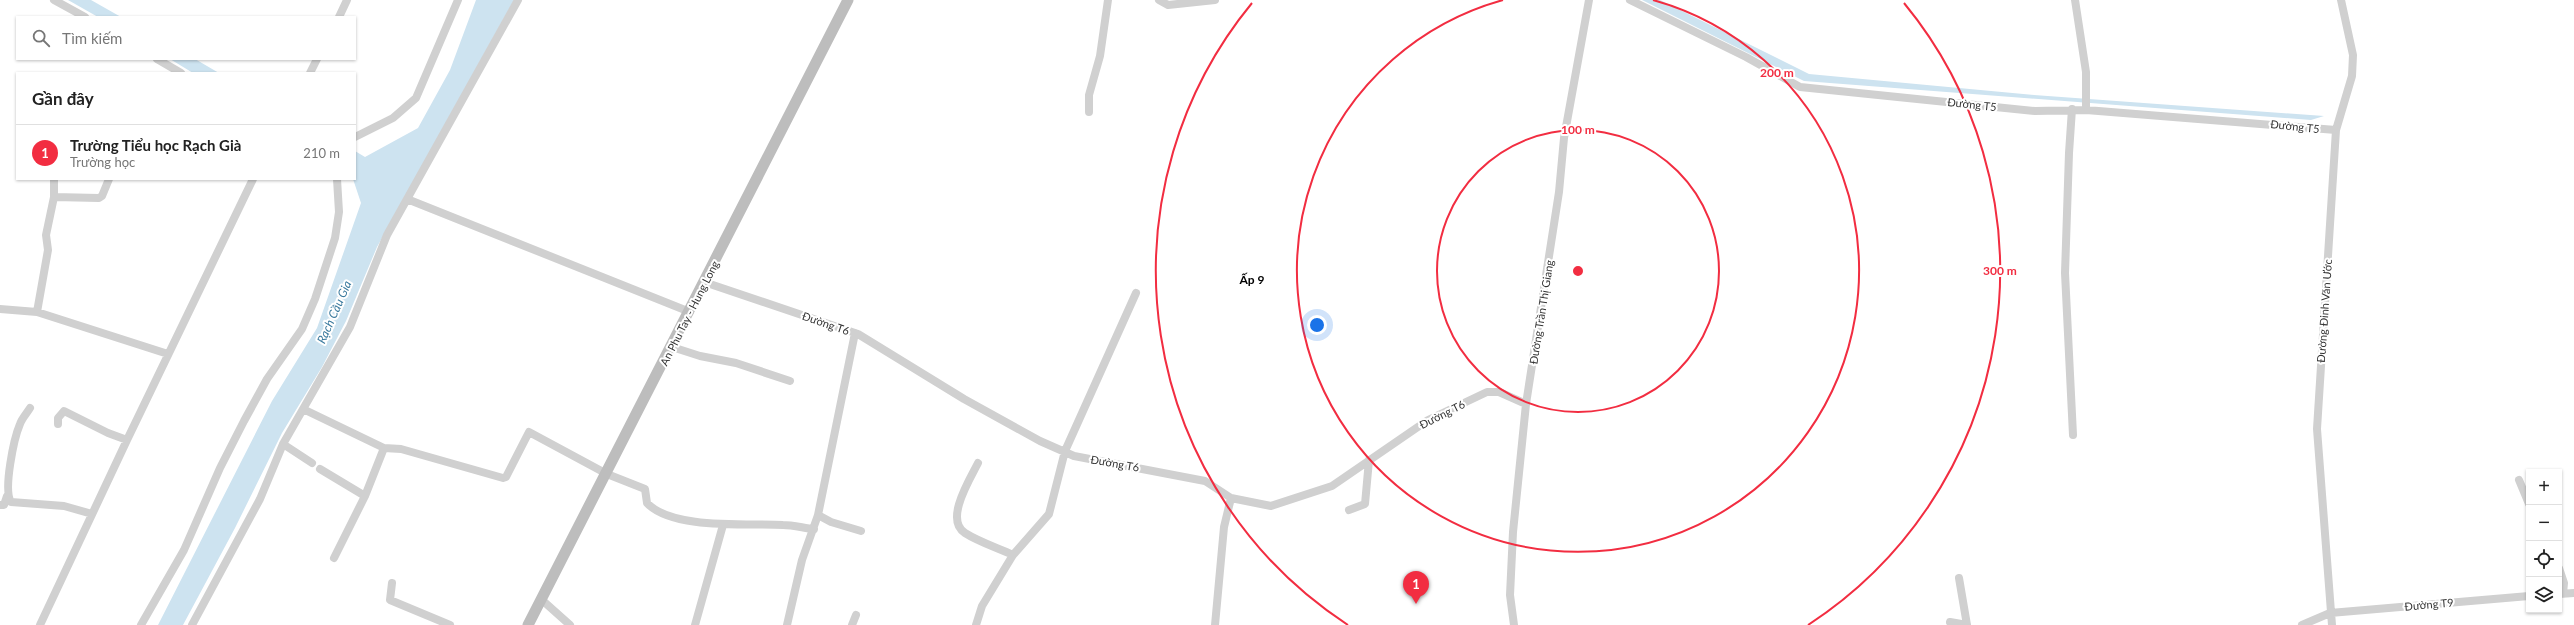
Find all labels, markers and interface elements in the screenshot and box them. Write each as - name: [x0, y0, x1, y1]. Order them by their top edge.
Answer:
- search box: [16, 16, 356, 60]
- icon: search: [30, 27, 52, 49]
- text: Tìm kiếm: [62, 29, 122, 47]
- text: 200 m: [1760, 65, 1794, 80]
- text: Gần đây: [32, 88, 94, 109]
- street label: Đường T5: [1947, 95, 1997, 113]
- street label: Đường T5: [2270, 117, 2320, 135]
- text: 100 m: [1561, 122, 1595, 137]
- text: Trường Tiểu học Rạch Già: [70, 136, 241, 154]
- text: 1: [41, 145, 49, 161]
- text: 210 m: [303, 145, 340, 161]
- text: Trường học: [70, 154, 135, 170]
- street label: An Phu Tay - Hung Long: [657, 258, 721, 368]
- street label: Đường Trần Thị Giang: [1526, 259, 1556, 365]
- street label: Đường Đinh Văn Ước: [2314, 259, 2334, 363]
- text: 300 m: [1983, 263, 2017, 278]
- centre of rings: [1571, 264, 1585, 278]
- district label: Ấp 9: [1238, 272, 1265, 287]
- water label: Rạch Cầu Gia: [313, 278, 355, 346]
- street label: Đường T6: [801, 309, 851, 337]
- your location: [1307, 315, 1327, 335]
- street label: Đường T6: [1417, 397, 1467, 431]
- street label: Đường T6: [1090, 452, 1140, 474]
- map controls: [2526, 469, 2562, 613]
- button: +: [2526, 469, 2562, 505]
- button: −: [2526, 505, 2562, 541]
- button: locate: [2526, 541, 2562, 577]
- pin: 1: [1403, 571, 1429, 604]
- button: layers: [2526, 577, 2562, 613]
- street label: Đường T9: [2404, 595, 2454, 613]

